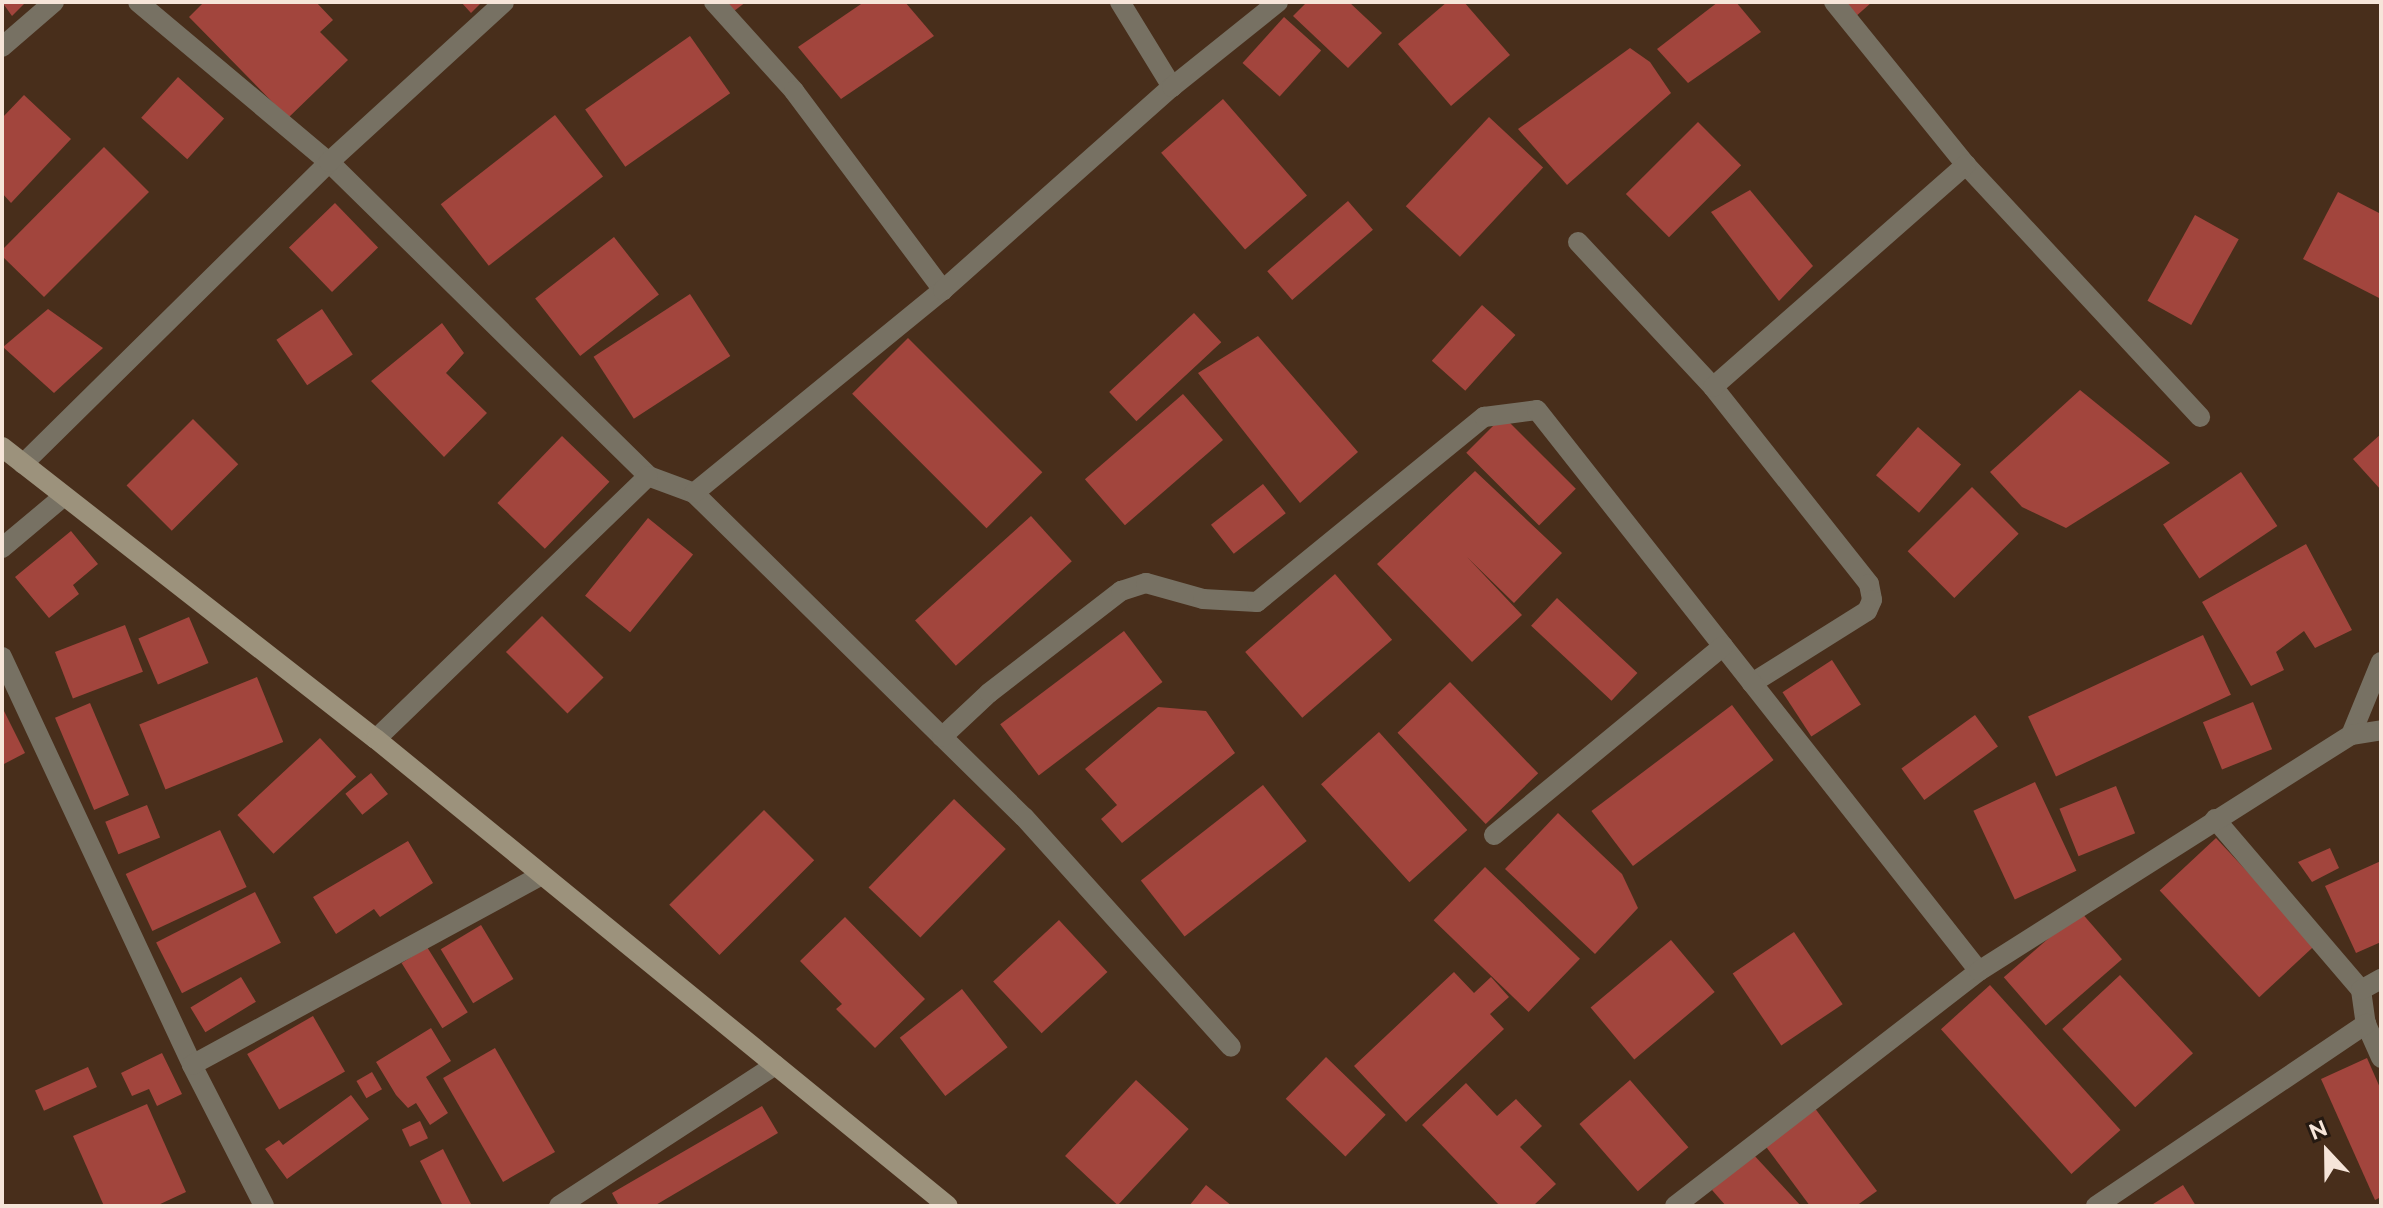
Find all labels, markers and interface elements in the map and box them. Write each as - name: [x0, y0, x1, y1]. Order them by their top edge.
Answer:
- north arrow: [2287, 1112, 2367, 1192]
- text: N: [2305, 1115, 2331, 1145]

